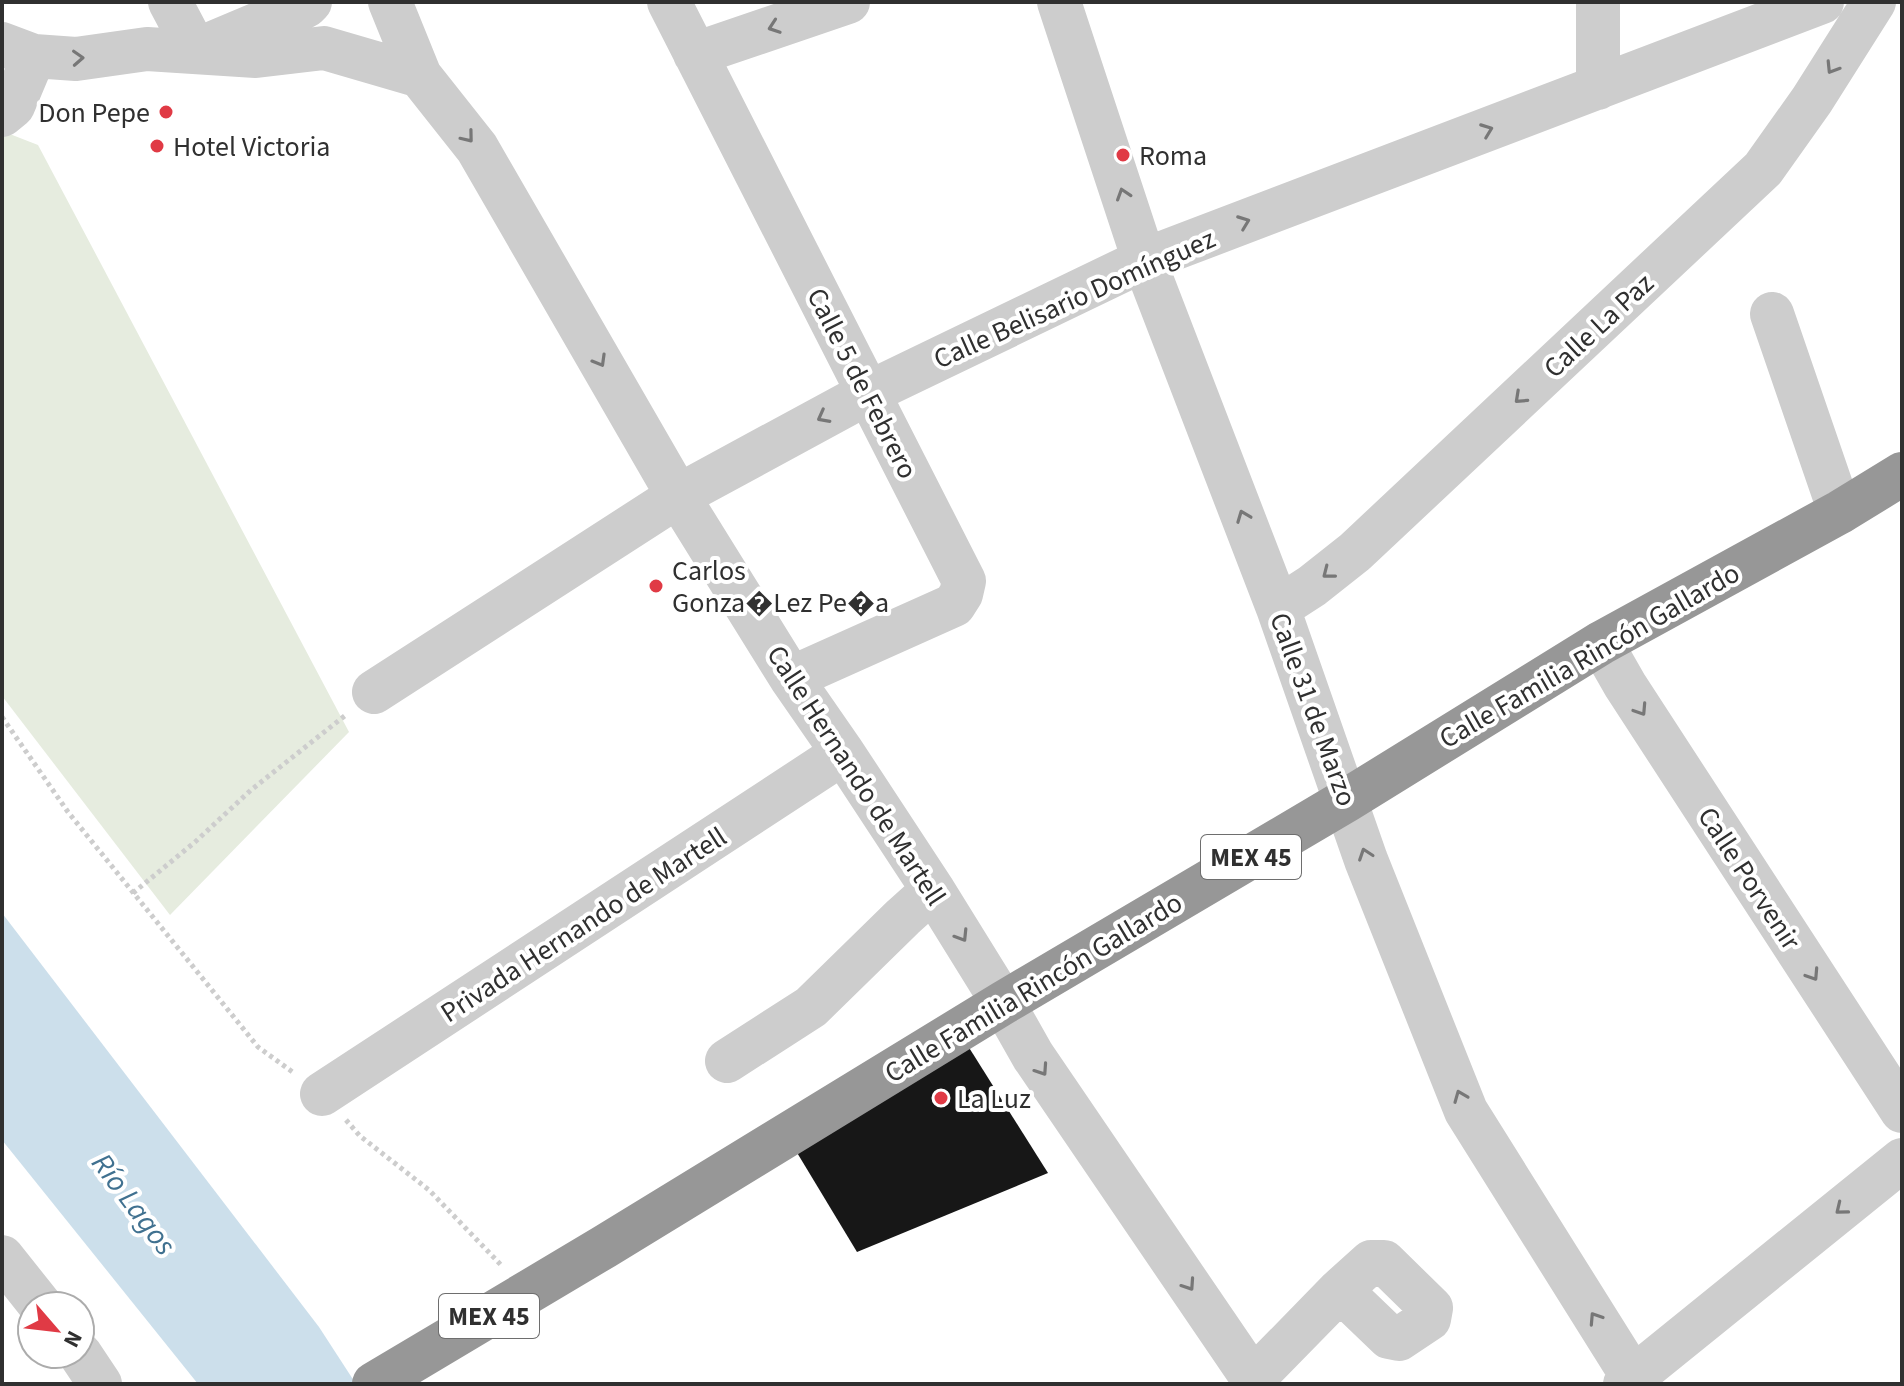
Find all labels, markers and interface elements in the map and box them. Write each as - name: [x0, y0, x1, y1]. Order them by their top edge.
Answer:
- one-way arrow: [768, 18, 782, 34]
- one-way arrow: [72, 49, 85, 66]
- one-way arrow: [1827, 59, 1842, 74]
- place label: Don Pepe: [38, 93, 150, 133]
- marker: Don Pepe: [157, 103, 175, 121]
- one-way arrow: [1479, 123, 1493, 140]
- place label: Hotel Victoria: [173, 127, 330, 167]
- one-way arrow: [459, 128, 473, 143]
- place label: Roma: [1139, 136, 1207, 176]
- marker: Hotel Victoria: [148, 137, 166, 155]
- marker: Roma: [1114, 146, 1132, 164]
- one-way arrow: [1116, 188, 1132, 202]
- one-way arrow: [1236, 215, 1250, 232]
- street label: Calle Belisario Domínguez: [927, 219, 1222, 379]
- street label: Calle La Paz: [1535, 264, 1663, 387]
- street label: Calle 5 de Febrero: [797, 281, 927, 486]
- one-way arrow: [590, 352, 606, 366]
- one-way arrow: [1515, 388, 1530, 402]
- one-way arrow: [817, 408, 831, 423]
- one-way arrow: [1236, 510, 1253, 524]
- place label: Carlos Gonza�Lez Pe�a: [672, 551, 889, 623]
- street label: Calle Familia Rincón Gallardo: [1432, 553, 1747, 758]
- one-way arrow: [1323, 563, 1337, 578]
- marker: Carlos Gonza�Lez Pe�a: [647, 577, 665, 595]
- street label: Calle 31 de Marzo: [1260, 607, 1367, 812]
- street label: Calle Hernando de Martell: [757, 637, 956, 914]
- one-way arrow: [1632, 701, 1647, 716]
- street label: Calle Porvenir: [1688, 799, 1811, 958]
- street label: Privada Hernando de Martell: [433, 817, 734, 1032]
- road number: MEX 45: [1201, 835, 1301, 879]
- one-way arrow: [1358, 848, 1374, 862]
- street label: Calle Familia Rincón Gallardo: [877, 883, 1190, 1093]
- one-way arrow: [952, 927, 967, 942]
- one-way arrow: [1804, 966, 1819, 981]
- one-way arrow: [1032, 1062, 1047, 1076]
- place label: La Luz: [957, 1079, 1031, 1119]
- marker: La Luz: [932, 1089, 950, 1107]
- one-way arrow: [1453, 1090, 1470, 1104]
- water label: Río Lagos: [81, 1144, 186, 1264]
- one-way arrow: [1835, 1200, 1850, 1214]
- one-way arrow: [1179, 1276, 1194, 1290]
- north arrow: [16, 1290, 96, 1370]
- road number: MEX 45: [439, 1294, 539, 1338]
- one-way arrow: [1589, 1312, 1604, 1327]
- text: N: [55, 1325, 90, 1353]

